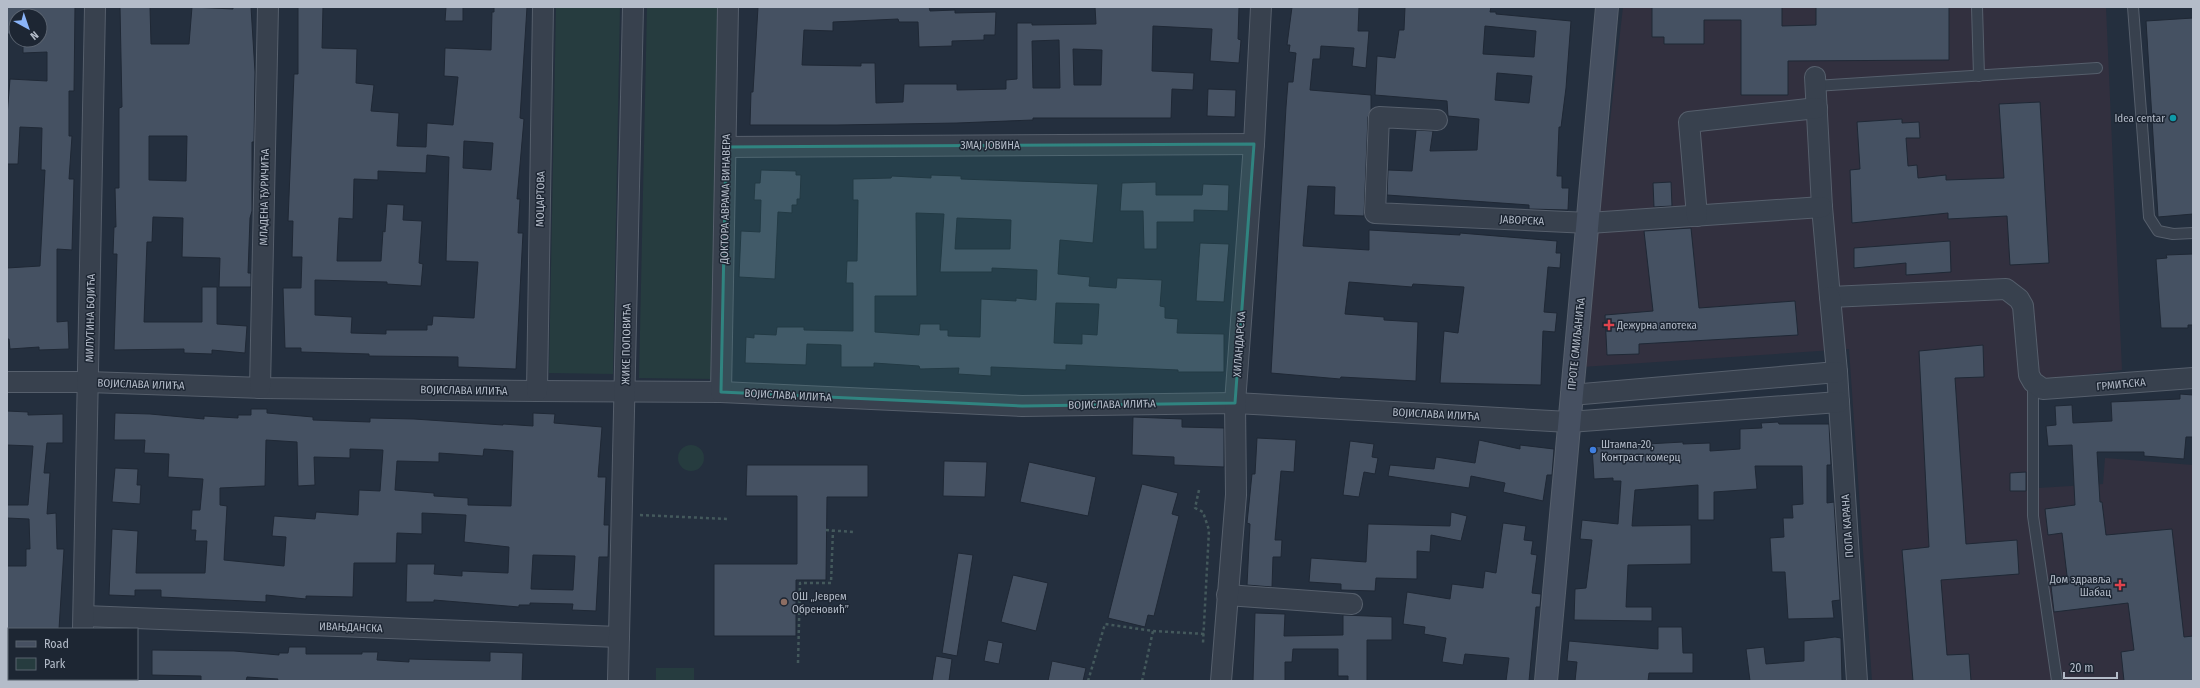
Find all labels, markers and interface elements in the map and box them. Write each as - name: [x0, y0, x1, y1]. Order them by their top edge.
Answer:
- north arrow: [8, 8, 48, 48]
- text: N: [27, 28, 41, 42]
- place label: Idea centar: [2114, 112, 2165, 125]
- marker: Idea centar: [2168, 113, 2178, 123]
- street label: ДОКТОРА АВРАМА ВИНАВЕРА: [718, 134, 733, 265]
- street label: ЗМАЈ ЈОВИНА: [960, 139, 1020, 152]
- street label: МЛАДЕНА ЂУРИЧИЋА: [257, 148, 272, 245]
- street label: МОЦАРТОВА: [534, 171, 547, 227]
- street label: ЈАВОРСКА: [1499, 213, 1545, 228]
- street label: МИЛУТИНА БОЈИЋА: [83, 274, 98, 362]
- street label: ПРОТЕ СМИЉАНИЋА: [1565, 297, 1588, 391]
- street label: ЖИКЕ ПОПОВИЋА: [619, 303, 634, 385]
- street label: ХИЛАНДАРСКА: [1231, 311, 1248, 377]
- place label: Дежурна апотека: [1616, 319, 1697, 332]
- marker: Дежурна апотека: [1604, 320, 1614, 330]
- street label: ВОЈИСЛАВА ИЛИЋА: [97, 376, 185, 393]
- street label: ГРМИЋСКА: [2096, 376, 2146, 393]
- street label: ВОЈИСЛАВА ИЛИЋА: [420, 383, 508, 398]
- street label: ВОЈИСЛАВА ИЛИЋА: [744, 387, 832, 404]
- street label: ВОЈИСЛАВА ИЛИЋА: [1068, 397, 1156, 412]
- street label: ВОЈИСЛАВА ИЛИЋА: [1392, 406, 1480, 423]
- place label: Штампа-20, Контраст комерц: [1601, 438, 1681, 464]
- marker: Штампа-20, Контраст комерц: [1588, 445, 1598, 455]
- street label: ПОПА КАРАНА: [1839, 494, 1856, 558]
- place label: Дом здравља Шабац: [2049, 573, 2111, 599]
- marker: Дом здравља Шабац: [2114, 579, 2126, 591]
- place label: ОШ „Јеврем Обреновић”: [792, 590, 849, 616]
- marker: ОШ „Јеврем Обреновић”: [779, 597, 789, 607]
- street label: ИВАЊДАНСКА: [319, 620, 383, 635]
- legend: [8, 628, 138, 680]
- text: Road: [44, 637, 69, 651]
- scale bar: [2064, 654, 2117, 680]
- text: Park: [44, 657, 66, 671]
- text: 20 m: [2070, 661, 2094, 675]

